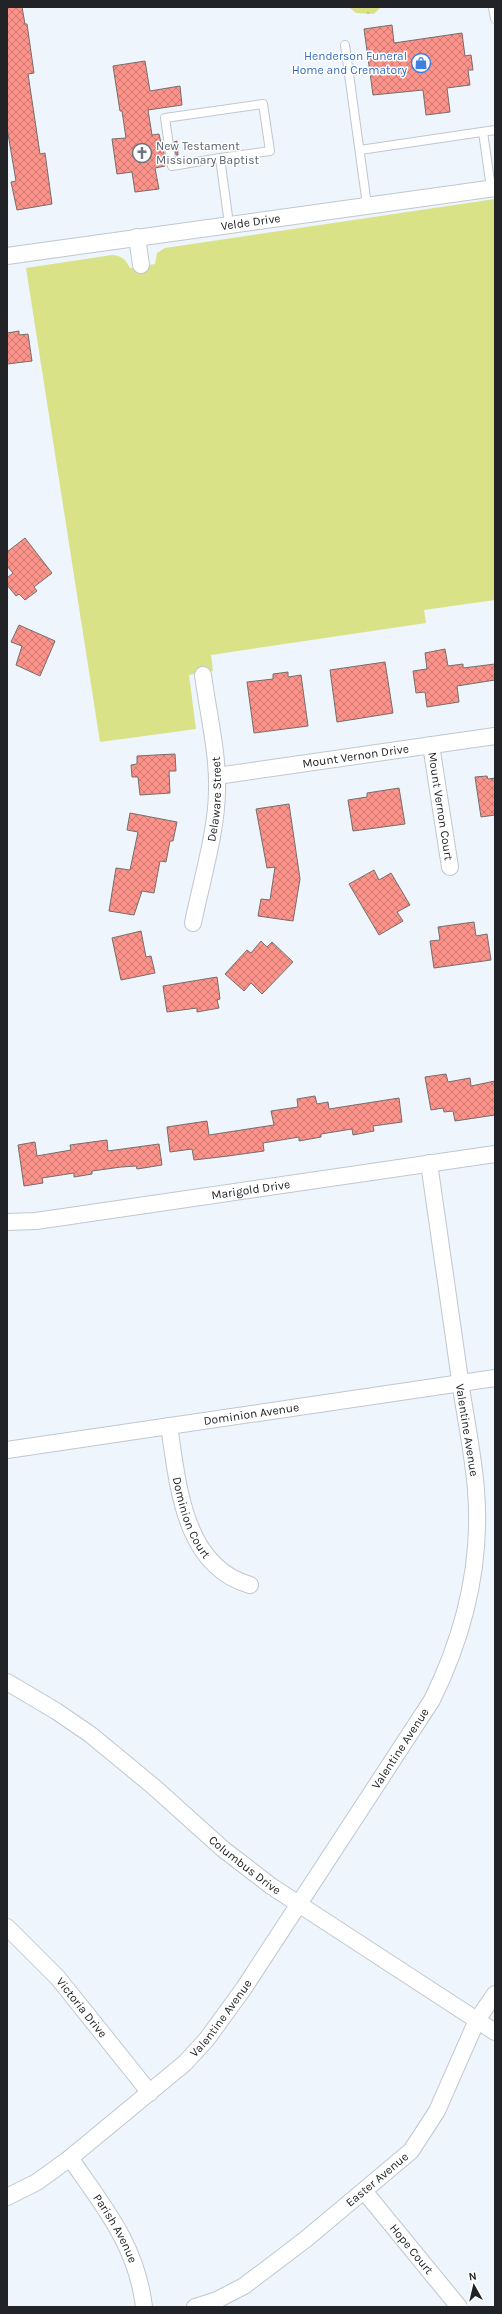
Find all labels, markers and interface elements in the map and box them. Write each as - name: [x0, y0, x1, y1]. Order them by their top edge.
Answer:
- place label: Henderson Funeral Home and Crematory: [292, 49, 407, 77]
- shop icon: Henderson Funeral Home and Crematory: [410, 52, 432, 74]
- place label: New Testament Missionary Baptist: [156, 139, 260, 167]
- church icon: New Testament Missionary Baptist: [131, 142, 153, 164]
- street label: Velde Drive: [220, 211, 281, 233]
- street label: Mount Vernon Drive: [301, 741, 410, 771]
- street label: Mount Vernon Court: [425, 751, 456, 862]
- street label: Delaware Street: [204, 755, 224, 843]
- street label: Marigold Drive: [210, 1177, 291, 1202]
- street label: Valentine Avenue: [453, 1383, 481, 1477]
- street label: Dominion Avenue: [203, 1400, 300, 1428]
- street label: Dominion Court: [170, 1476, 214, 1562]
- street label: Valentine Avenue: [369, 1706, 432, 1792]
- street label: Columbus Drive: [206, 1833, 283, 1897]
- street label: Victoria Drive: [53, 1975, 110, 2040]
- street label: Valentine Avenue: [187, 1977, 255, 2060]
- street label: Easter Avenue: [343, 2149, 411, 2210]
- street label: Parish Avenue: [90, 2191, 140, 2265]
- street label: Hope Court: [387, 2221, 436, 2277]
- north arrow: [454, 2266, 494, 2306]
- text: N: [468, 2270, 477, 2284]

